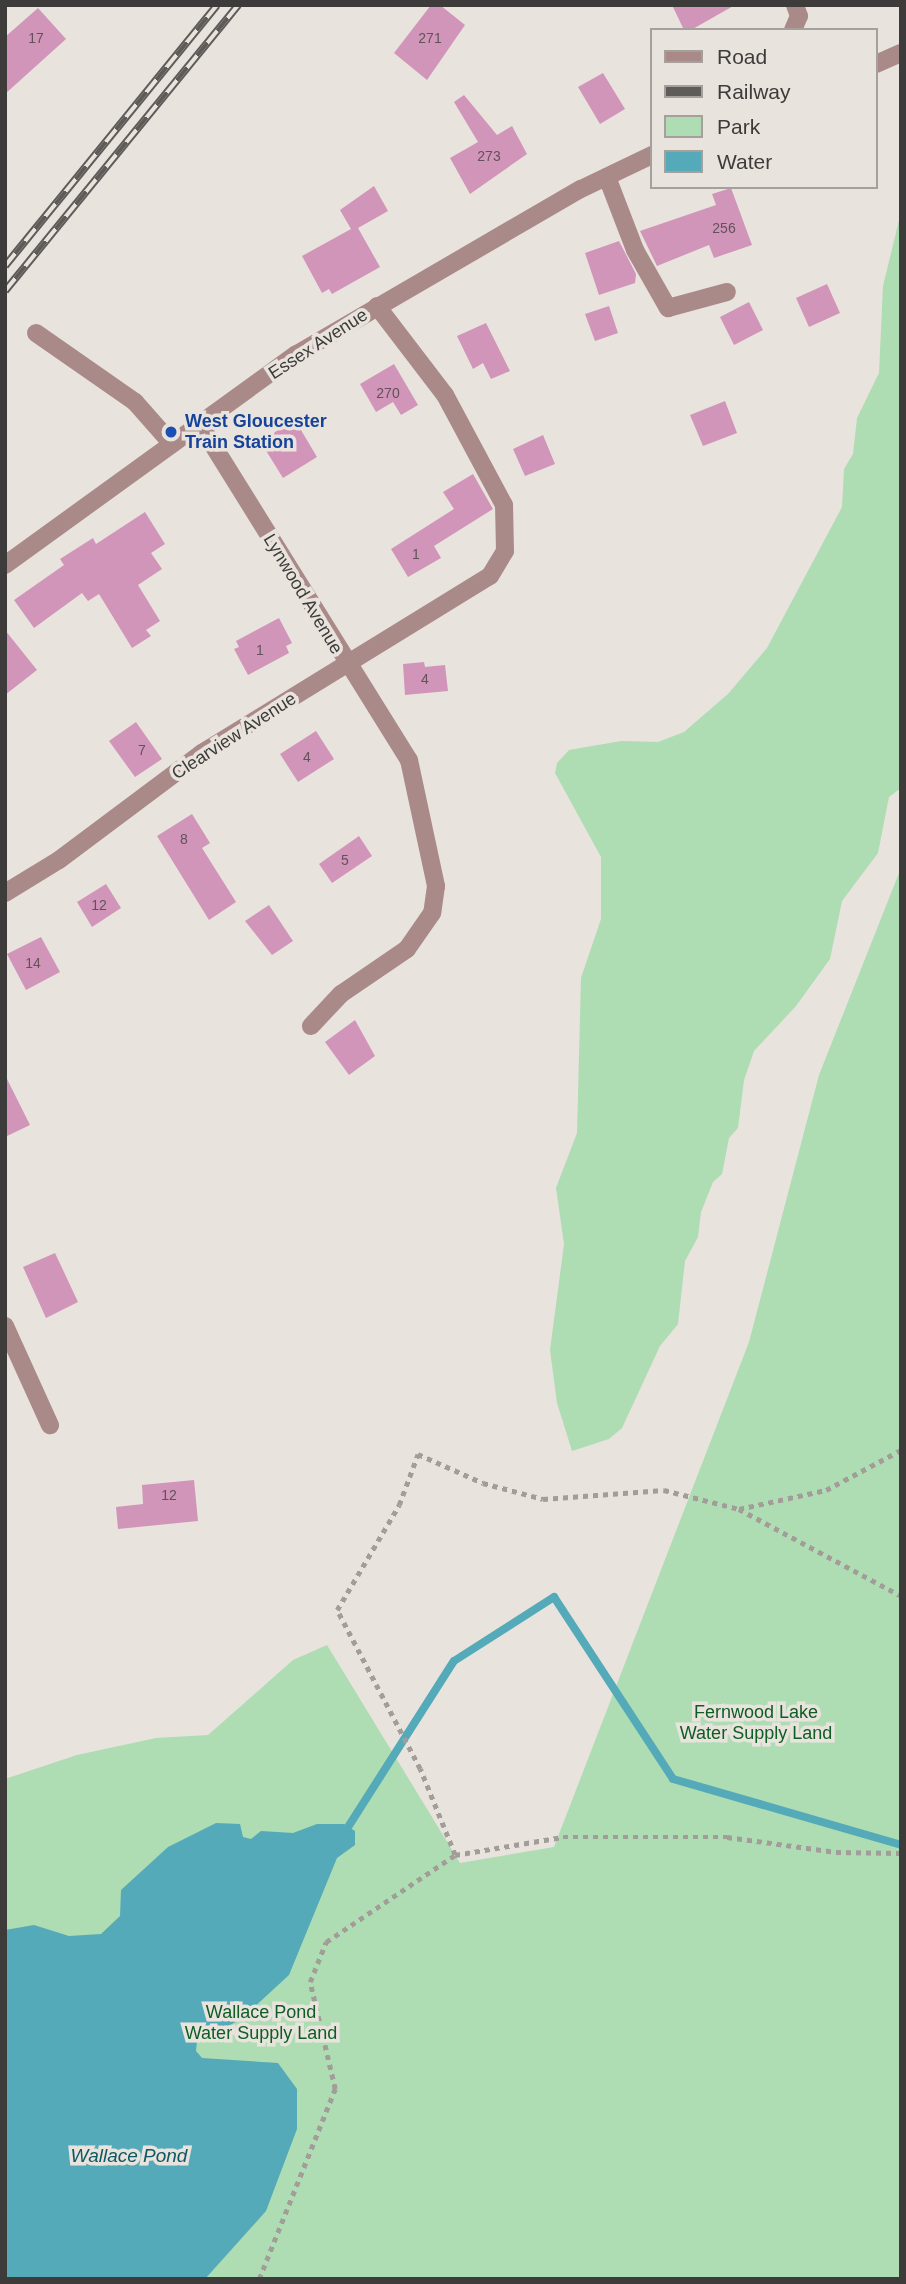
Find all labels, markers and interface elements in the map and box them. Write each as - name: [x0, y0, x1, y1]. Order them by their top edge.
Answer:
- legend: [650, 28, 878, 189]
- house number: 17: [28, 30, 44, 46]
- house number: 271: [418, 30, 442, 46]
- text: Road: [717, 45, 767, 68]
- text: Railway: [717, 80, 791, 103]
- text: Park: [717, 115, 760, 138]
- house number: 273: [477, 148, 501, 164]
- text: Water: [717, 150, 772, 173]
- house number: 256: [712, 220, 736, 236]
- street label: Essex Avenue: [264, 304, 372, 384]
- house number: 270: [376, 385, 400, 401]
- place label: West Gloucester Train Station: [185, 411, 327, 453]
- marker: West Gloucester Train Station: [163, 424, 179, 440]
- street label: Lynwood Avenue: [258, 530, 348, 658]
- house number: 1: [412, 546, 420, 562]
- house number: 1: [256, 642, 264, 658]
- house number: 4: [421, 671, 429, 687]
- street label: Clearview Avenue: [167, 688, 301, 784]
- house number: 7: [138, 742, 146, 758]
- house number: 4: [303, 749, 311, 765]
- house number: 8: [180, 831, 188, 847]
- house number: 5: [341, 852, 349, 868]
- house number: 12: [91, 897, 107, 913]
- house number: 14: [25, 955, 41, 971]
- house number: 12: [161, 1487, 177, 1503]
- park label: Fernwood Lake Water Supply Land: [680, 1702, 832, 1744]
- park label: Wallace Pond Water Supply Land: [185, 2002, 337, 2044]
- water label: Wallace Pond: [71, 2145, 187, 2167]

